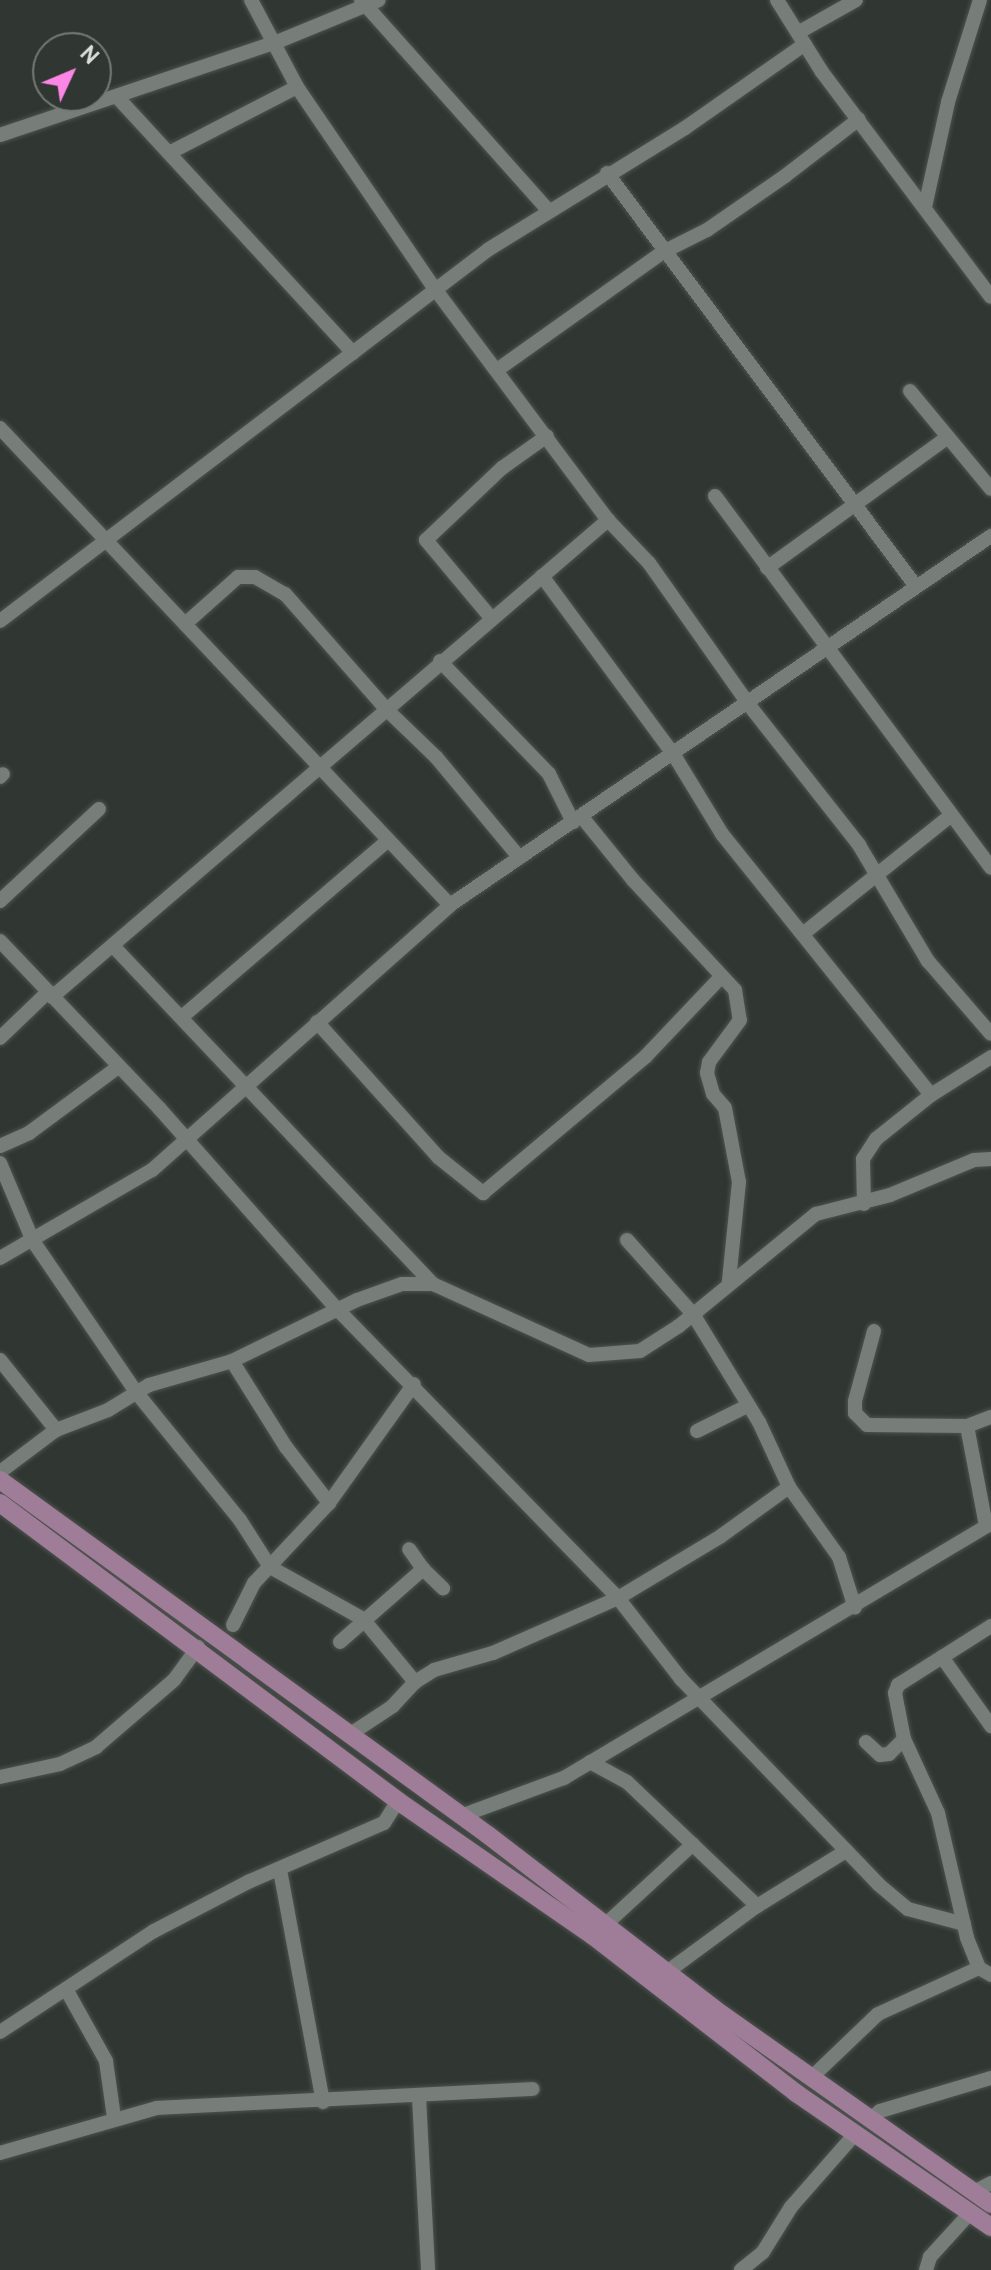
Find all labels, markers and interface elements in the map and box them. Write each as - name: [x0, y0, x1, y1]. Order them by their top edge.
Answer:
- north arrow: [32, 32, 112, 112]
- text: N: [73, 41, 103, 71]

